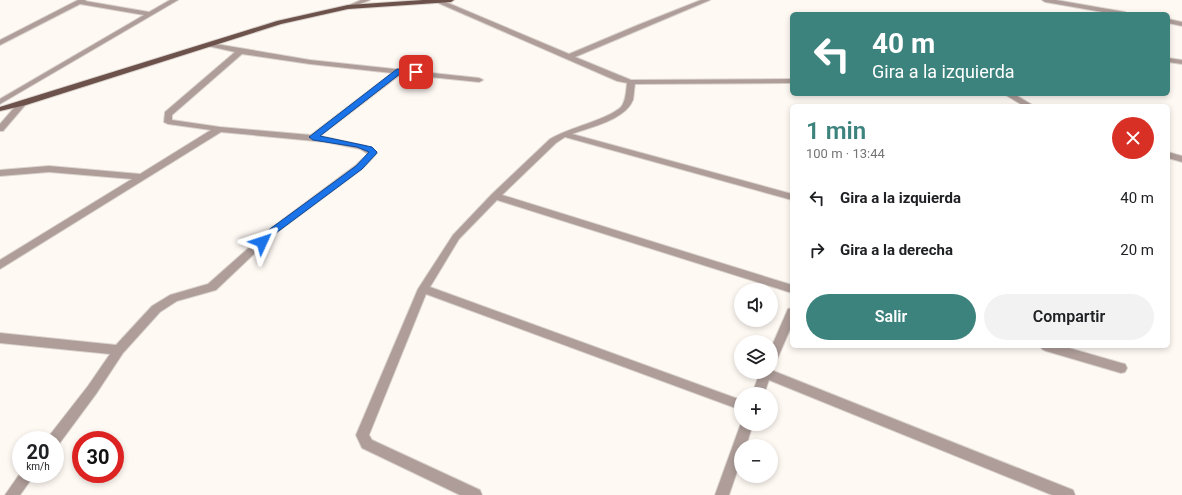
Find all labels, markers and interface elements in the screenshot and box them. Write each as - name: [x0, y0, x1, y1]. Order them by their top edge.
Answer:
- text: 40 m: [872, 27, 935, 60]
- icon: left: [806, 28, 858, 80]
- pin: [399, 55, 433, 89]
- icon: arrive: [405, 61, 427, 83]
- text: Gira a la izquierda: [872, 61, 1015, 82]
- text: 1 min: [806, 117, 866, 145]
- button: close: [1112, 117, 1154, 159]
- text: 100 m · 13:44: [806, 146, 885, 161]
- icon: left: [806, 187, 828, 209]
- text: Gira a la izquierda: [840, 189, 961, 207]
- text: 40 m: [1120, 189, 1154, 207]
- position arrow: [241, 221, 283, 263]
- icon: right: [806, 239, 828, 261]
- text: Gira a la derecha: [840, 241, 953, 259]
- text: 20 m: [1120, 241, 1154, 259]
- map controls: [734, 283, 778, 483]
- button: sound: [734, 283, 778, 327]
- button: Salir: [806, 294, 976, 340]
- button: Compartir: [984, 294, 1154, 340]
- button: layers: [734, 335, 778, 379]
- button: +: [734, 387, 778, 431]
- speed limit sign: 30: [72, 431, 124, 483]
- button: −: [734, 439, 778, 483]
- text: 20: [27, 440, 49, 464]
- text: km/h: [26, 461, 50, 472]

